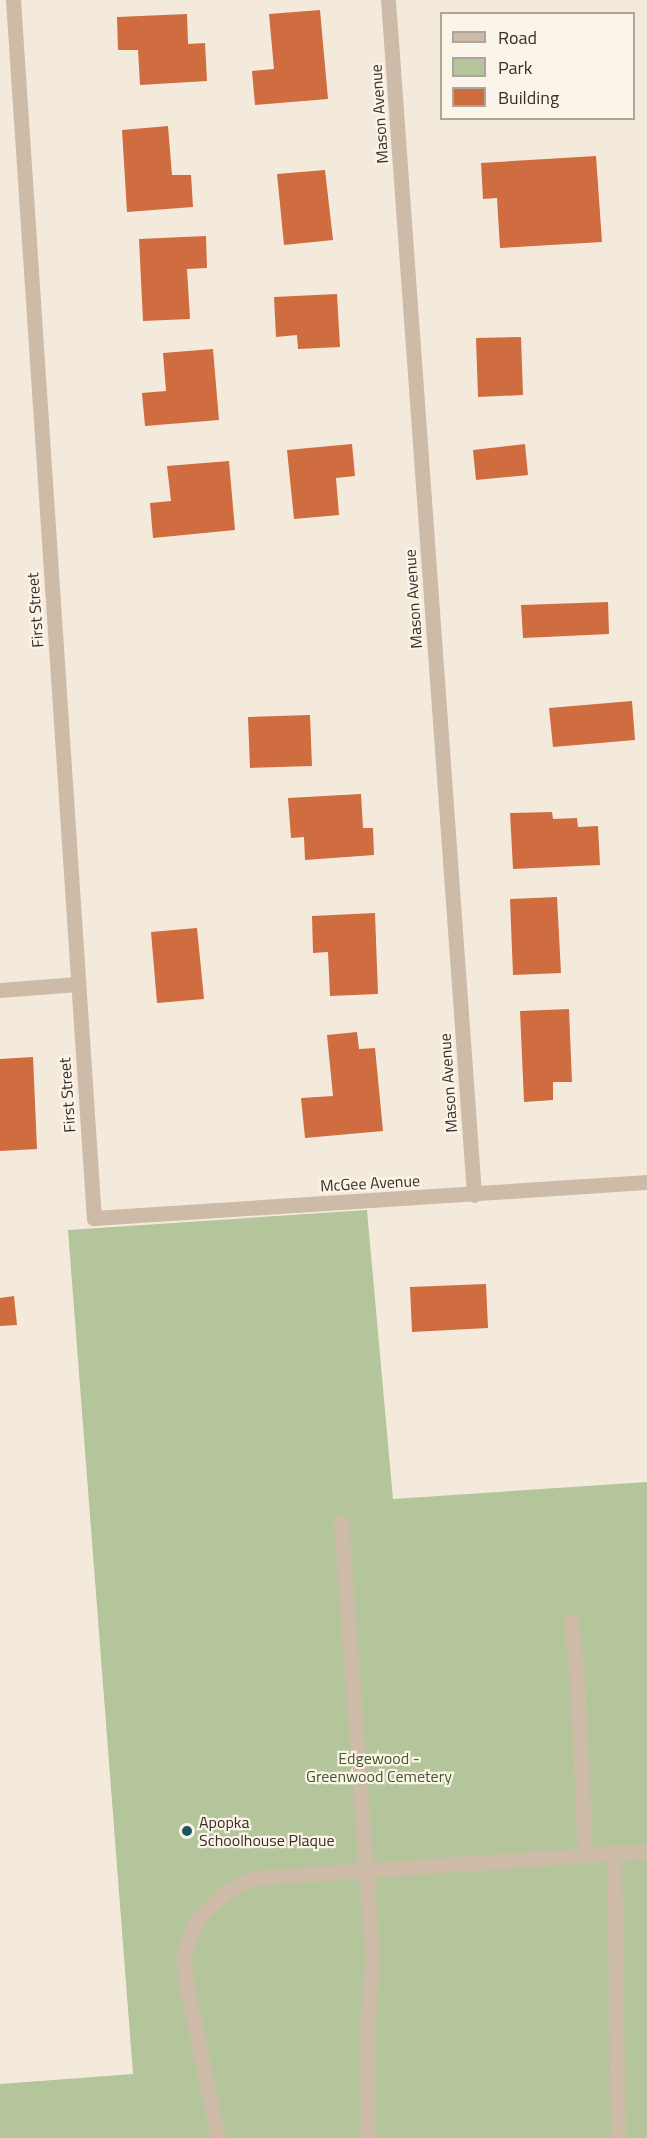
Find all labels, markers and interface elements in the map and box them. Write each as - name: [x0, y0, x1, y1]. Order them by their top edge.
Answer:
- legend: [440, 12, 635, 120]
- text: Road: [498, 24, 537, 51]
- text: Park: [498, 54, 532, 81]
- street label: Mason Avenue: [366, 64, 392, 164]
- text: Building: [498, 84, 559, 111]
- street label: Mason Avenue: [400, 549, 426, 649]
- street label: First Street: [23, 572, 47, 648]
- street label: Mason Avenue: [435, 1033, 461, 1133]
- street label: First Street: [55, 1057, 79, 1133]
- street label: McGee Avenue: [320, 1171, 420, 1195]
- park label: Edgewood - Greenwood Cemetery: [306, 1748, 452, 1786]
- place label: Apopka Schoolhouse Plaque: [199, 1812, 335, 1850]
- marker: Apopka Schoolhouse Plaque: [180, 1824, 194, 1838]

